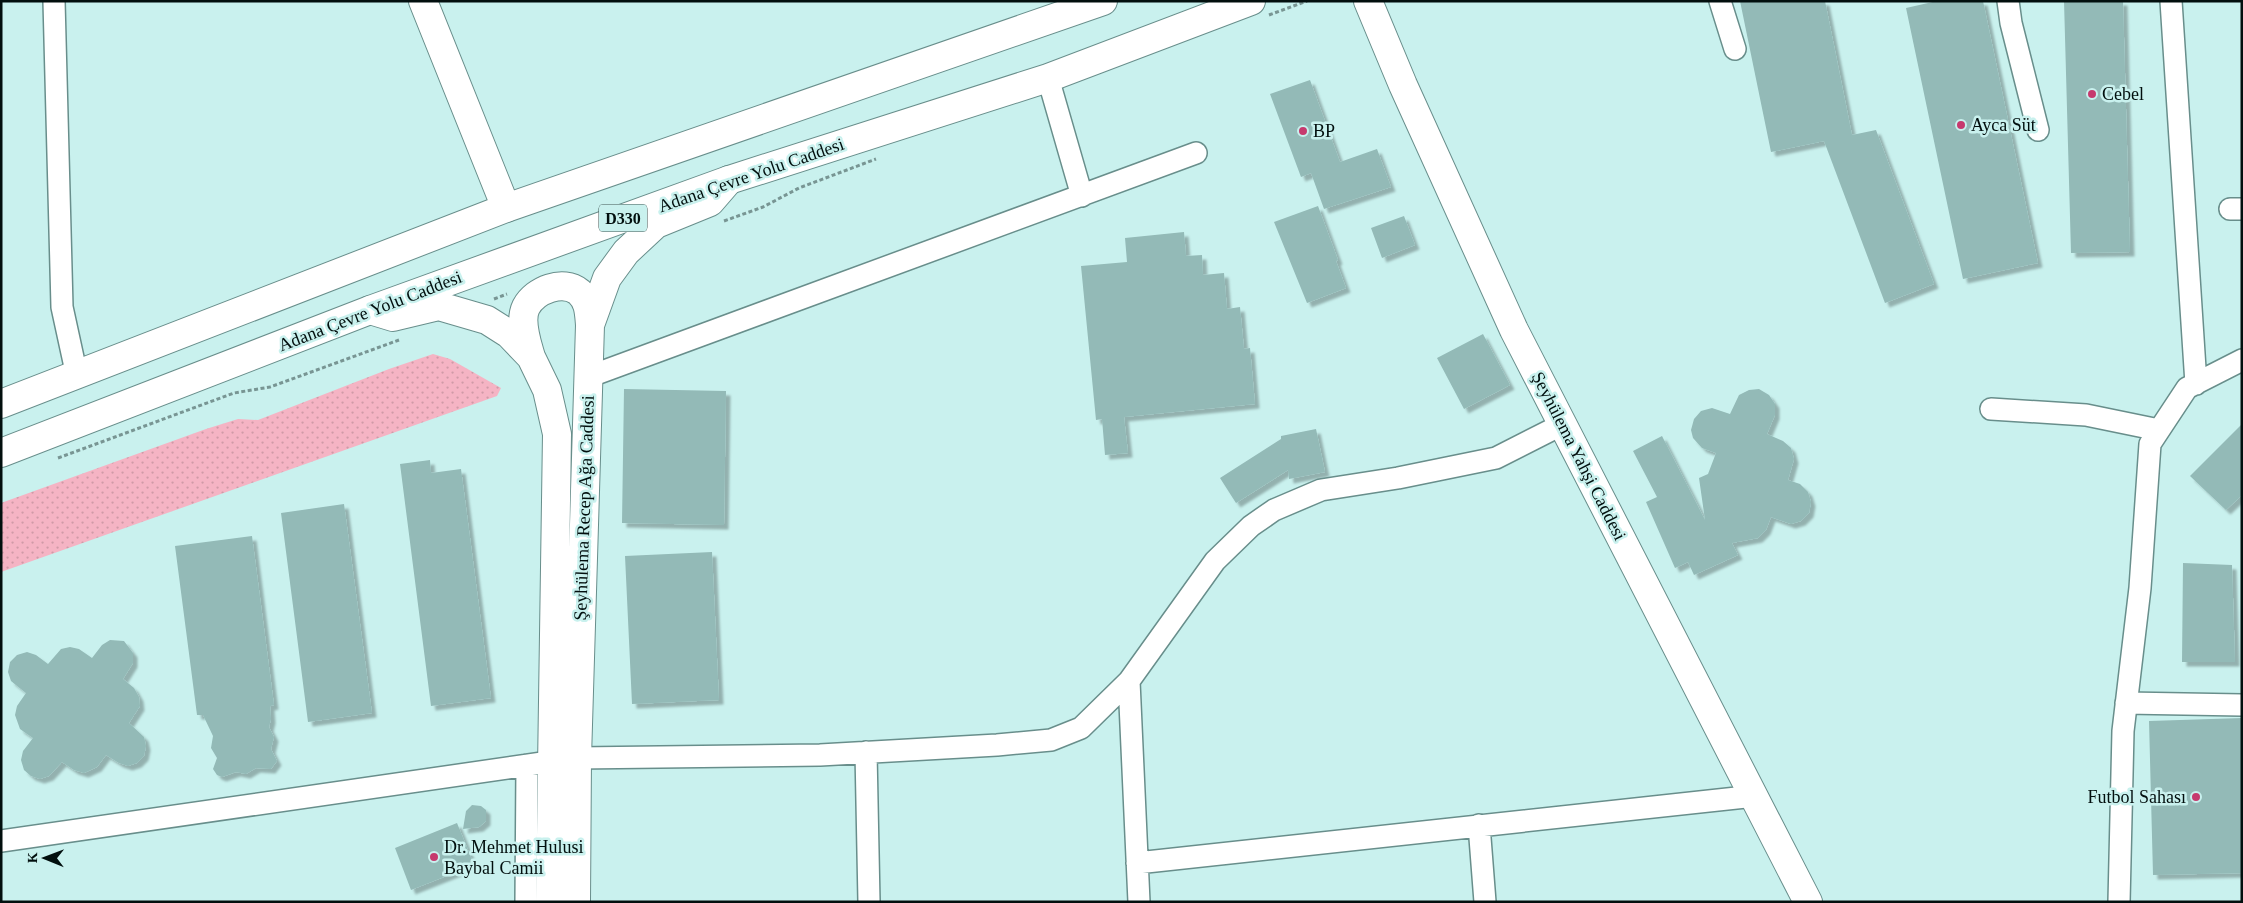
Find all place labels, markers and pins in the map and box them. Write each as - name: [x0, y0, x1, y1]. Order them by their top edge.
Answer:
- place label: Cebel: [2102, 84, 2144, 104]
- marker: Cebel: [2086, 88, 2098, 100]
- place label: Ayca Süt: [1971, 115, 2036, 135]
- marker: Ayca Süt: [1955, 119, 1967, 131]
- place label: BP: [1313, 121, 1335, 141]
- marker: BP: [1297, 125, 1309, 137]
- place label: Futbol Sahası: [2087, 787, 2186, 807]
- marker: Futbol Sahası: [2190, 791, 2202, 803]
- place label: Dr. Mehmet Hulusi Baybal Camii: [444, 837, 584, 878]
- marker: Dr. Mehmet Hulusi Baybal Camii: [428, 851, 440, 863]

